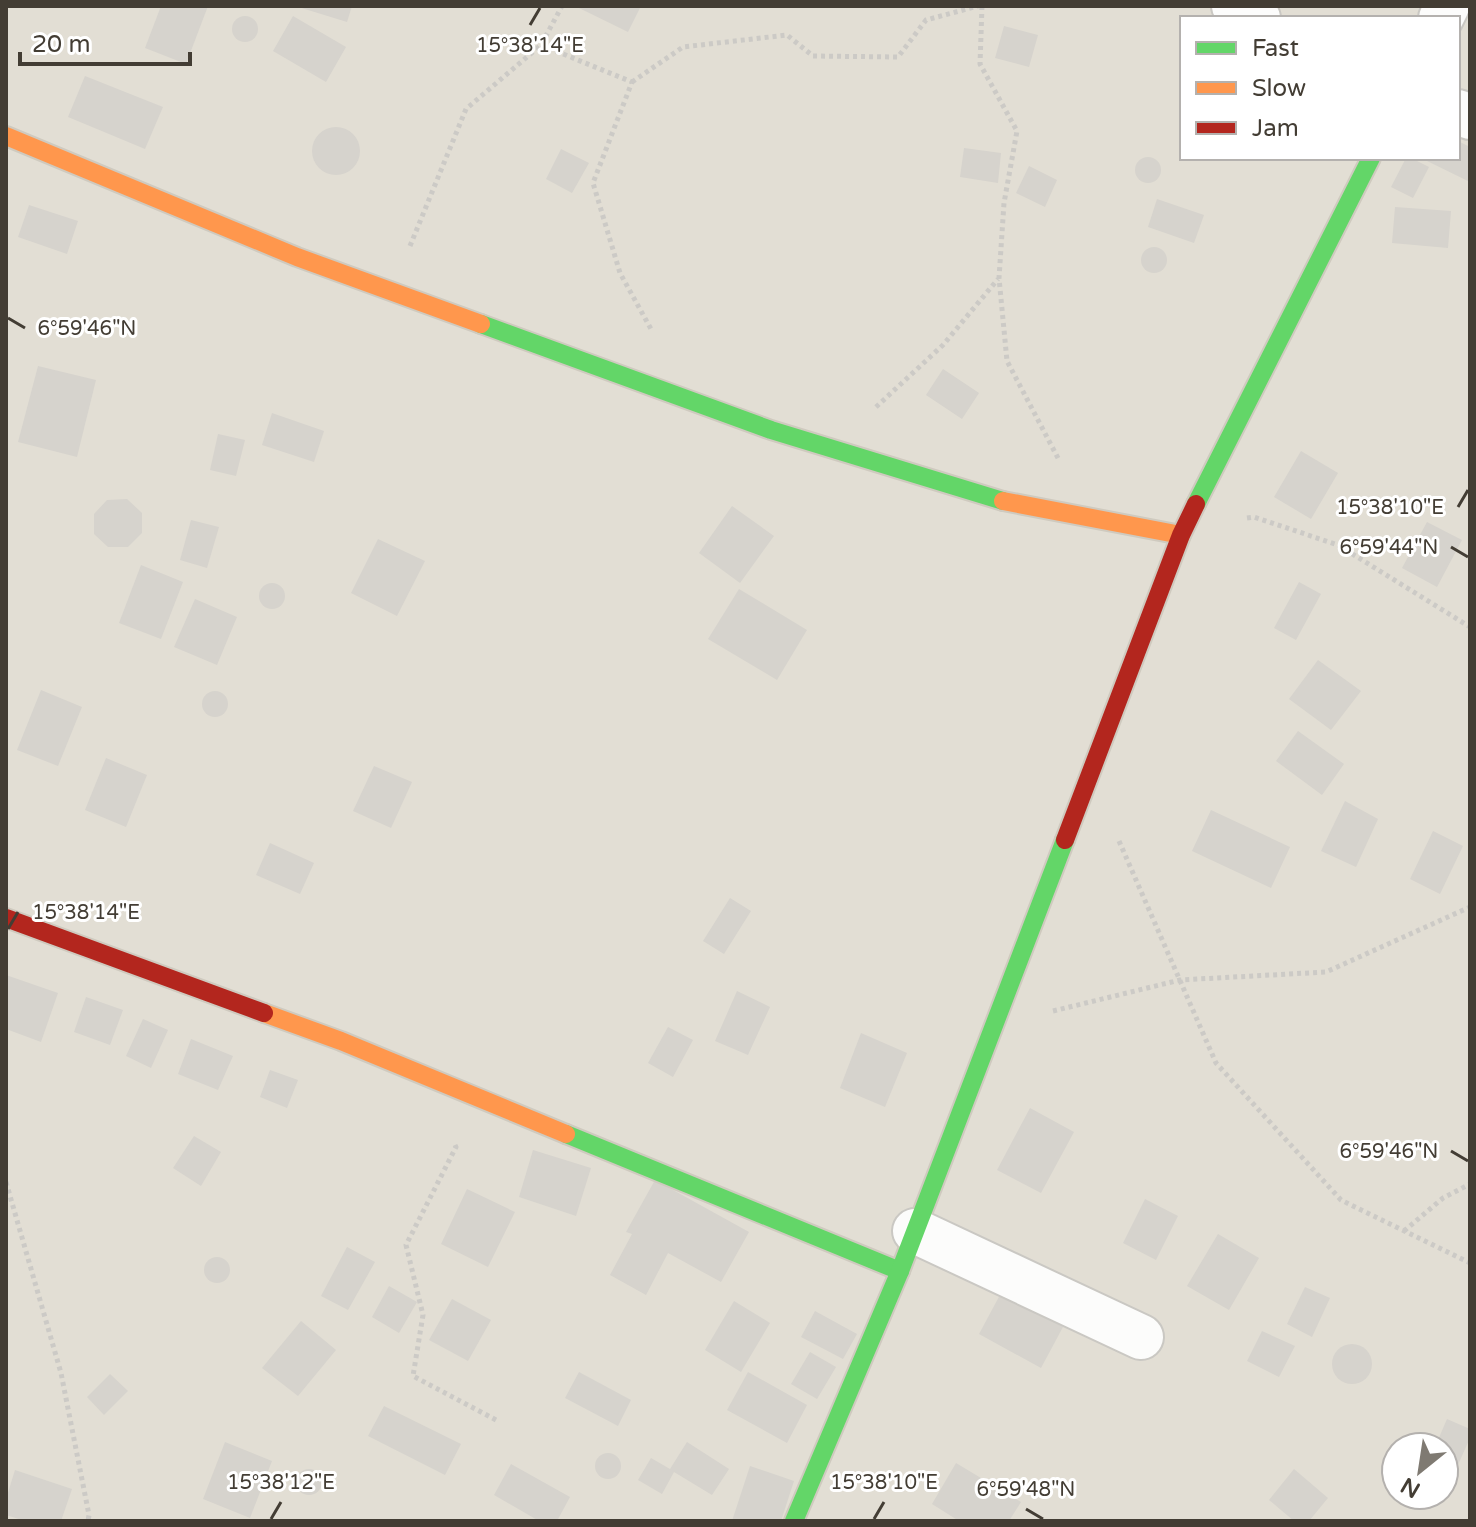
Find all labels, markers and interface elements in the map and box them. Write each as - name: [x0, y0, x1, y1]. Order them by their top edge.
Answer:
- scale bar: [20, 16, 190, 66]
- legend: [1180, 16, 1460, 160]
- text: 20 m: [32, 30, 90, 59]
- text: 15°38'14"E: [476, 34, 584, 58]
- text: Fast: [1252, 34, 1299, 63]
- text: Slow: [1252, 74, 1306, 103]
- text: Jam: [1252, 114, 1299, 143]
- text: 6°59'46"N: [38, 317, 136, 341]
- text: 15°38'10"E: [1336, 496, 1444, 520]
- text: 6°59'44"N: [1340, 536, 1438, 560]
- text: 15°38'14"E: [32, 901, 140, 925]
- text: 6°59'46"N: [1340, 1140, 1438, 1164]
- north arrow: [1380, 1431, 1460, 1511]
- text: 15°38'12"E: [227, 1471, 335, 1495]
- text: 15°38'10"E: [830, 1471, 938, 1495]
- text: N: [1396, 1472, 1425, 1503]
- text: 6°59'48"N: [977, 1478, 1075, 1502]

